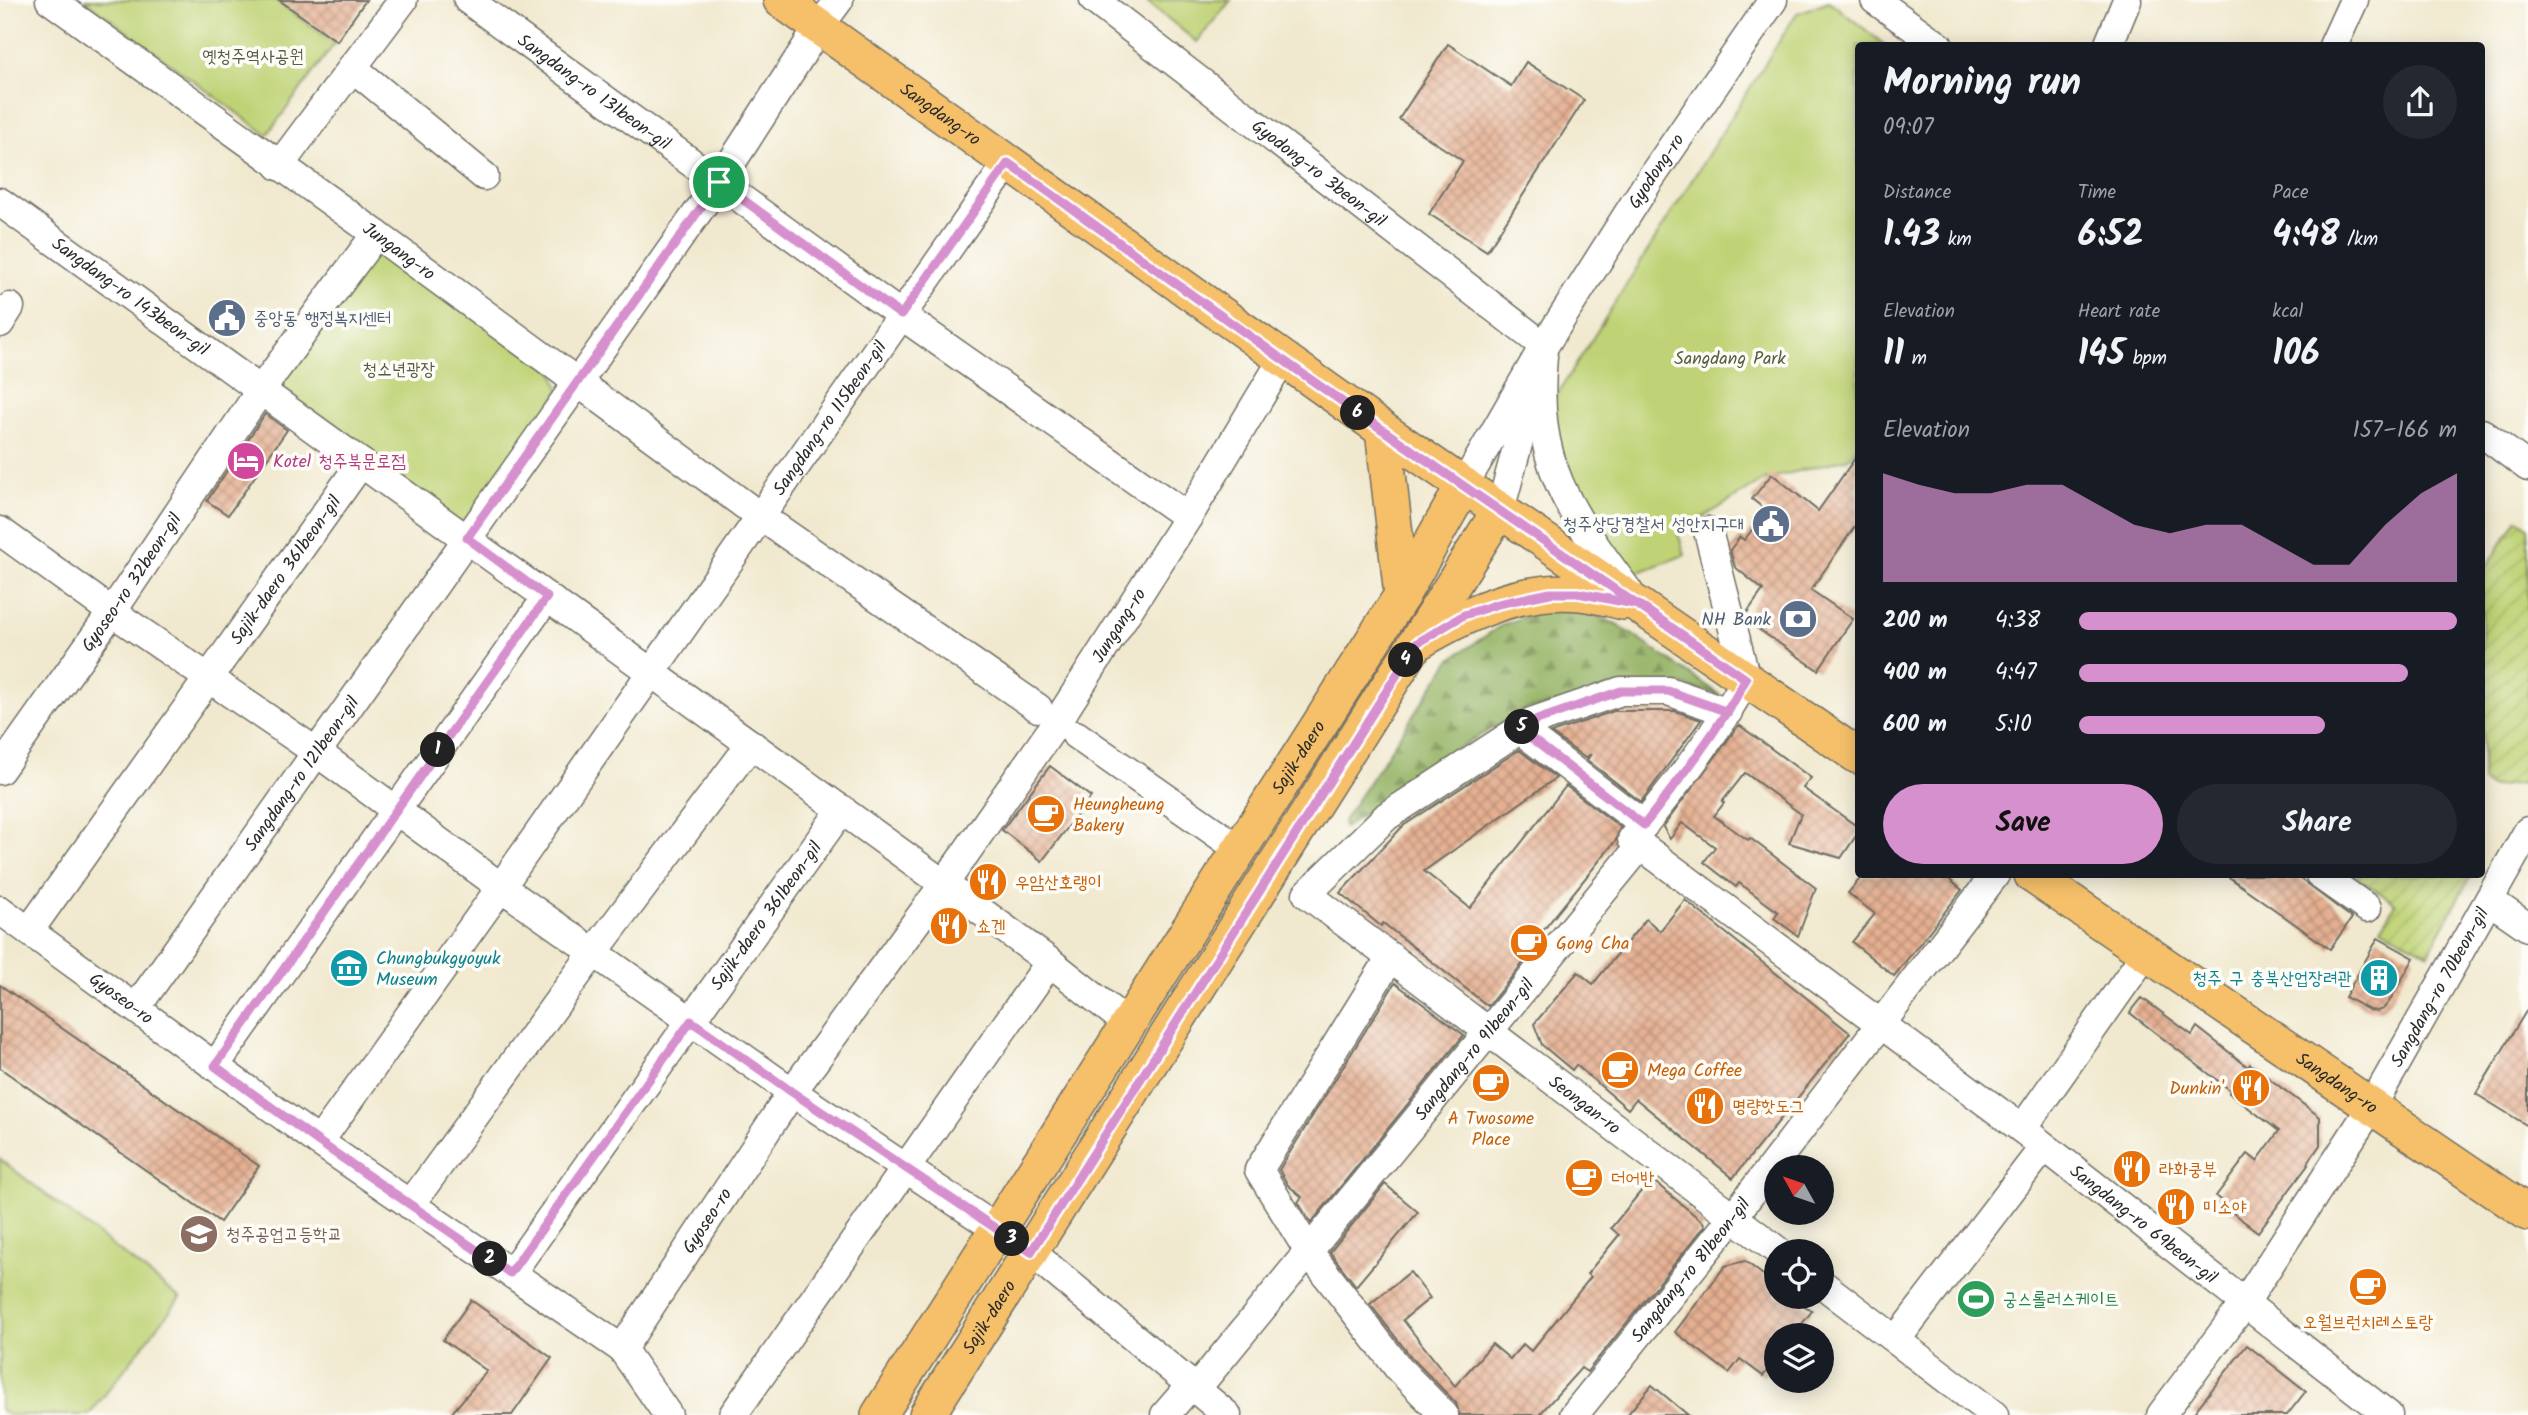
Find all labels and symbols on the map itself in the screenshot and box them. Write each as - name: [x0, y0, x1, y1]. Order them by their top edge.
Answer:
- street label: Sangdang-ro 131beon-gil: [510, 27, 677, 159]
- park label: 옛청주역사공원: [202, 43, 304, 72]
- street label: Sangdang-ro: [893, 76, 986, 154]
- street label: Gyodong-ro 3beon-gil: [1245, 113, 1392, 236]
- street label: Gyodong-ro: [1621, 128, 1693, 215]
- pin: [689, 152, 749, 212]
- street label: Jungang-ro: [356, 216, 441, 289]
- street label: Sangdang-ro 143beon-gil: [45, 231, 215, 365]
- public building icon: 중앙동 행정복지센터: [206, 297, 248, 339]
- place label: 중앙동 행정복지센터: [254, 305, 392, 334]
- street label: Sangdang-ro 115beon-gil: [766, 335, 896, 502]
- park label: Sangdang Park: [1674, 345, 1786, 374]
- park label: 청소년광장: [363, 356, 435, 385]
- pin: 6: [1340, 396, 1376, 430]
- hotel icon: Kotel 청주북문로점: [225, 440, 267, 482]
- place label: Kotel 청주북문로점: [273, 448, 406, 477]
- street label: Sajik-daero 361beon-gil: [223, 489, 350, 651]
- public building icon: 청주상당경찰서 성안지구대: [1750, 503, 1792, 545]
- street label: Gyoseo-ro 32beon-gil: [75, 507, 191, 659]
- place label: 청주상당경찰서 성안지구대: [1563, 511, 1744, 540]
- street label: Jungang-ro: [1085, 583, 1155, 669]
- bank icon: NH Bank: [1777, 598, 1819, 640]
- place label: NH Bank: [1702, 606, 1772, 635]
- pin: 4: [1388, 642, 1424, 678]
- street label: Sangdang-ro 121beon-gil: [238, 690, 368, 858]
- pin: 5: [1504, 710, 1540, 744]
- street label: Sajik-daero: [1265, 715, 1334, 801]
- pin: 1: [420, 732, 456, 768]
- place label: Heungheung Bakery: [1073, 791, 1165, 841]
- cafe icon: Heungheung Bakery: [1025, 793, 1067, 835]
- street label: Sajik-daero 361beon-gil: [704, 835, 831, 997]
- restaurant icon: 우암산호랭이: [967, 861, 1009, 903]
- place label: 우암산호랭이: [1015, 869, 1102, 898]
- street label: Sangdang-ro 70beon-gil: [2384, 902, 2498, 1073]
- restaurant icon: 쇼겐: [928, 905, 970, 947]
- place label: 쇼겐: [976, 913, 1005, 942]
- cafe icon: Gong Cha: [1508, 922, 1550, 964]
- place label: Gong Cha: [1556, 930, 1629, 959]
- place label: Chungbukgyoyuk Museum: [376, 945, 501, 995]
- museum icon: Chungbukgyoyuk Museum: [328, 947, 370, 989]
- building icon: 청주 구 충북산업장려관: [2358, 957, 2400, 999]
- place label: 청주 구 충북산업장려관: [2193, 965, 2352, 994]
- street label: Gyoseo-ro: [82, 966, 159, 1033]
- street label: Sangdang-ro 91beon-gil: [1408, 972, 1543, 1128]
- street label: Sangdang-ro: [2289, 1046, 2383, 1123]
- cafe icon: Mega Coffee: [1599, 1049, 1641, 1091]
- place label: Mega Coffee: [1647, 1057, 1742, 1086]
- cafe icon: A Twosome Place: [1470, 1062, 1512, 1104]
- restaurant icon: Dunkin': [2230, 1067, 2272, 1109]
- street label: Seongan-ro: [1541, 1069, 1626, 1143]
- place label: Dunkin': [2169, 1075, 2224, 1104]
- restaurant icon: 명량핫도그: [1684, 1085, 1726, 1127]
- place label: 명량핫도그: [1732, 1093, 1804, 1122]
- place label: A Twosome Place: [1448, 1105, 1534, 1155]
- restaurant icon: 라화쿵부: [2111, 1148, 2153, 1190]
- north arrow: [1764, 1155, 1834, 1225]
- place label: 라화쿵부: [2159, 1156, 2217, 1185]
- cafe icon: 더어반: [1563, 1157, 1605, 1199]
- street label: Sangdang-ro 69beon-gil: [2062, 1158, 2224, 1293]
- place label: 더어반: [1611, 1165, 1655, 1194]
- street label: Gyoseo-ro: [676, 1183, 741, 1260]
- restaurant icon: 미소야: [2155, 1186, 2197, 1228]
- street label: Sangdang-ro 81beon-gil: [1624, 1192, 1759, 1350]
- place label: 미소야: [2203, 1194, 2247, 1223]
- school or university icon: 청주공업고등학교: [178, 1213, 220, 1255]
- place label: 청주공업고등학교: [226, 1221, 342, 1250]
- pin: 3: [995, 1222, 1030, 1256]
- pin: 2: [472, 1242, 508, 1276]
- cafe icon: 오월브런치레스토랑: [2347, 1266, 2389, 1308]
- street label: Sajik-daero: [956, 1275, 1025, 1361]
- sports icon: 궁스롤러스케이트: [1955, 1278, 1997, 1320]
- place label: 궁스롤러스케이트: [2003, 1286, 2119, 1315]
- place label: 오월브런치레스토랑: [2303, 1309, 2434, 1338]

